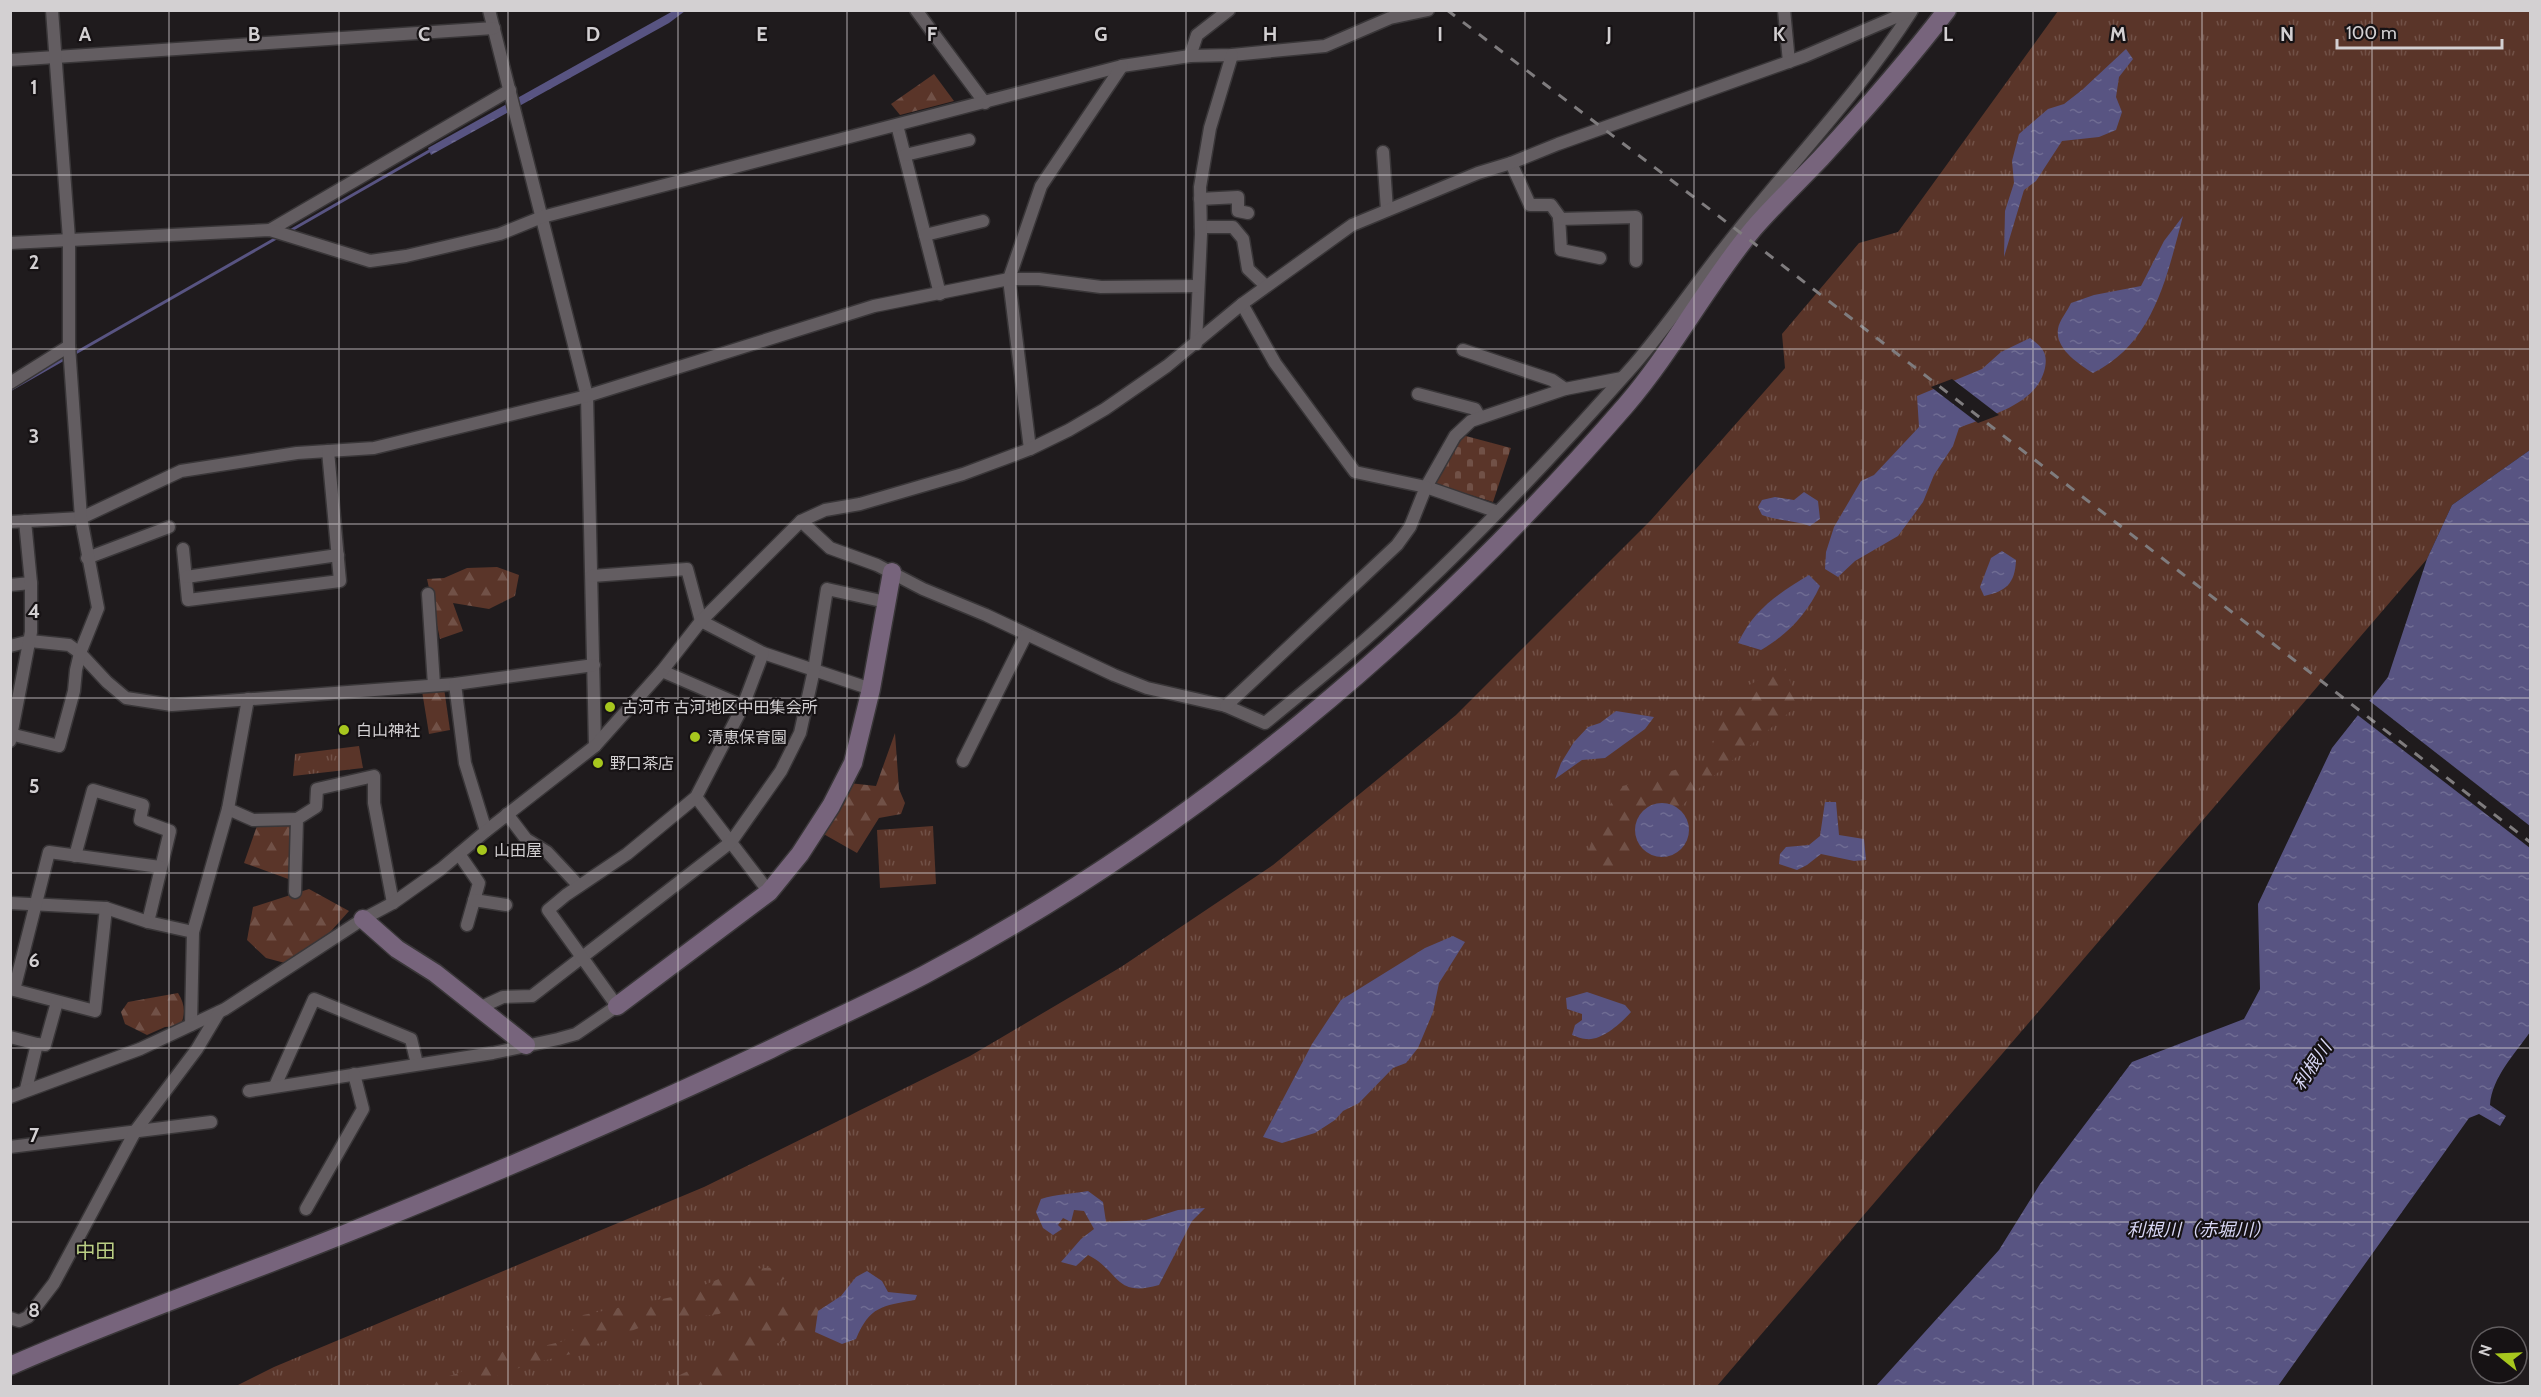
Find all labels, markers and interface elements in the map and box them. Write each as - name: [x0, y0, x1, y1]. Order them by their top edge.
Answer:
- scale bar: [2337, 12, 2502, 50]
- text: A: [79, 22, 92, 46]
- text: B: [248, 22, 260, 46]
- text: C: [418, 22, 430, 46]
- text: D: [586, 22, 600, 46]
- text: E: [756, 22, 768, 46]
- text: F: [927, 22, 938, 46]
- text: G: [1094, 22, 1108, 46]
- text: H: [1263, 22, 1277, 46]
- text: I: [1437, 22, 1443, 46]
- text: J: [1605, 22, 1612, 46]
- text: K: [1773, 22, 1786, 46]
- text: L: [1943, 22, 1953, 46]
- text: M: [2110, 22, 2126, 46]
- text: N: [2280, 22, 2294, 46]
- text: 100 m: [2346, 22, 2397, 44]
- text: 1: [30, 75, 38, 99]
- text: 2: [29, 250, 39, 274]
- text: 3: [29, 424, 39, 448]
- text: 4: [28, 599, 40, 623]
- place label: 古河市 古河地区中田集会所: [622, 698, 818, 717]
- marker: 古河市 古河地区中田集会所: [603, 700, 617, 714]
- place label: 白山神社: [356, 721, 420, 740]
- marker: 白山神社: [337, 723, 351, 737]
- place label: 清恵保育園: [707, 728, 787, 747]
- marker: 清恵保育園: [688, 730, 702, 744]
- place label: 野口茶店: [610, 754, 674, 773]
- marker: 野口茶店: [591, 756, 605, 770]
- text: 5: [29, 774, 39, 798]
- place label: 山田屋: [494, 841, 542, 860]
- marker: 山田屋: [475, 843, 489, 857]
- text: 6: [28, 948, 40, 972]
- water label: 利根川: [2288, 1036, 2337, 1095]
- text: 7: [29, 1123, 40, 1147]
- water label: 利根川（赤堀川）: [2127, 1219, 2271, 1241]
- district label: 中田: [75, 1239, 115, 1263]
- text: 8: [28, 1298, 40, 1322]
- north arrow: [2469, 1325, 2529, 1385]
- text: N: [2474, 1342, 2496, 1359]

